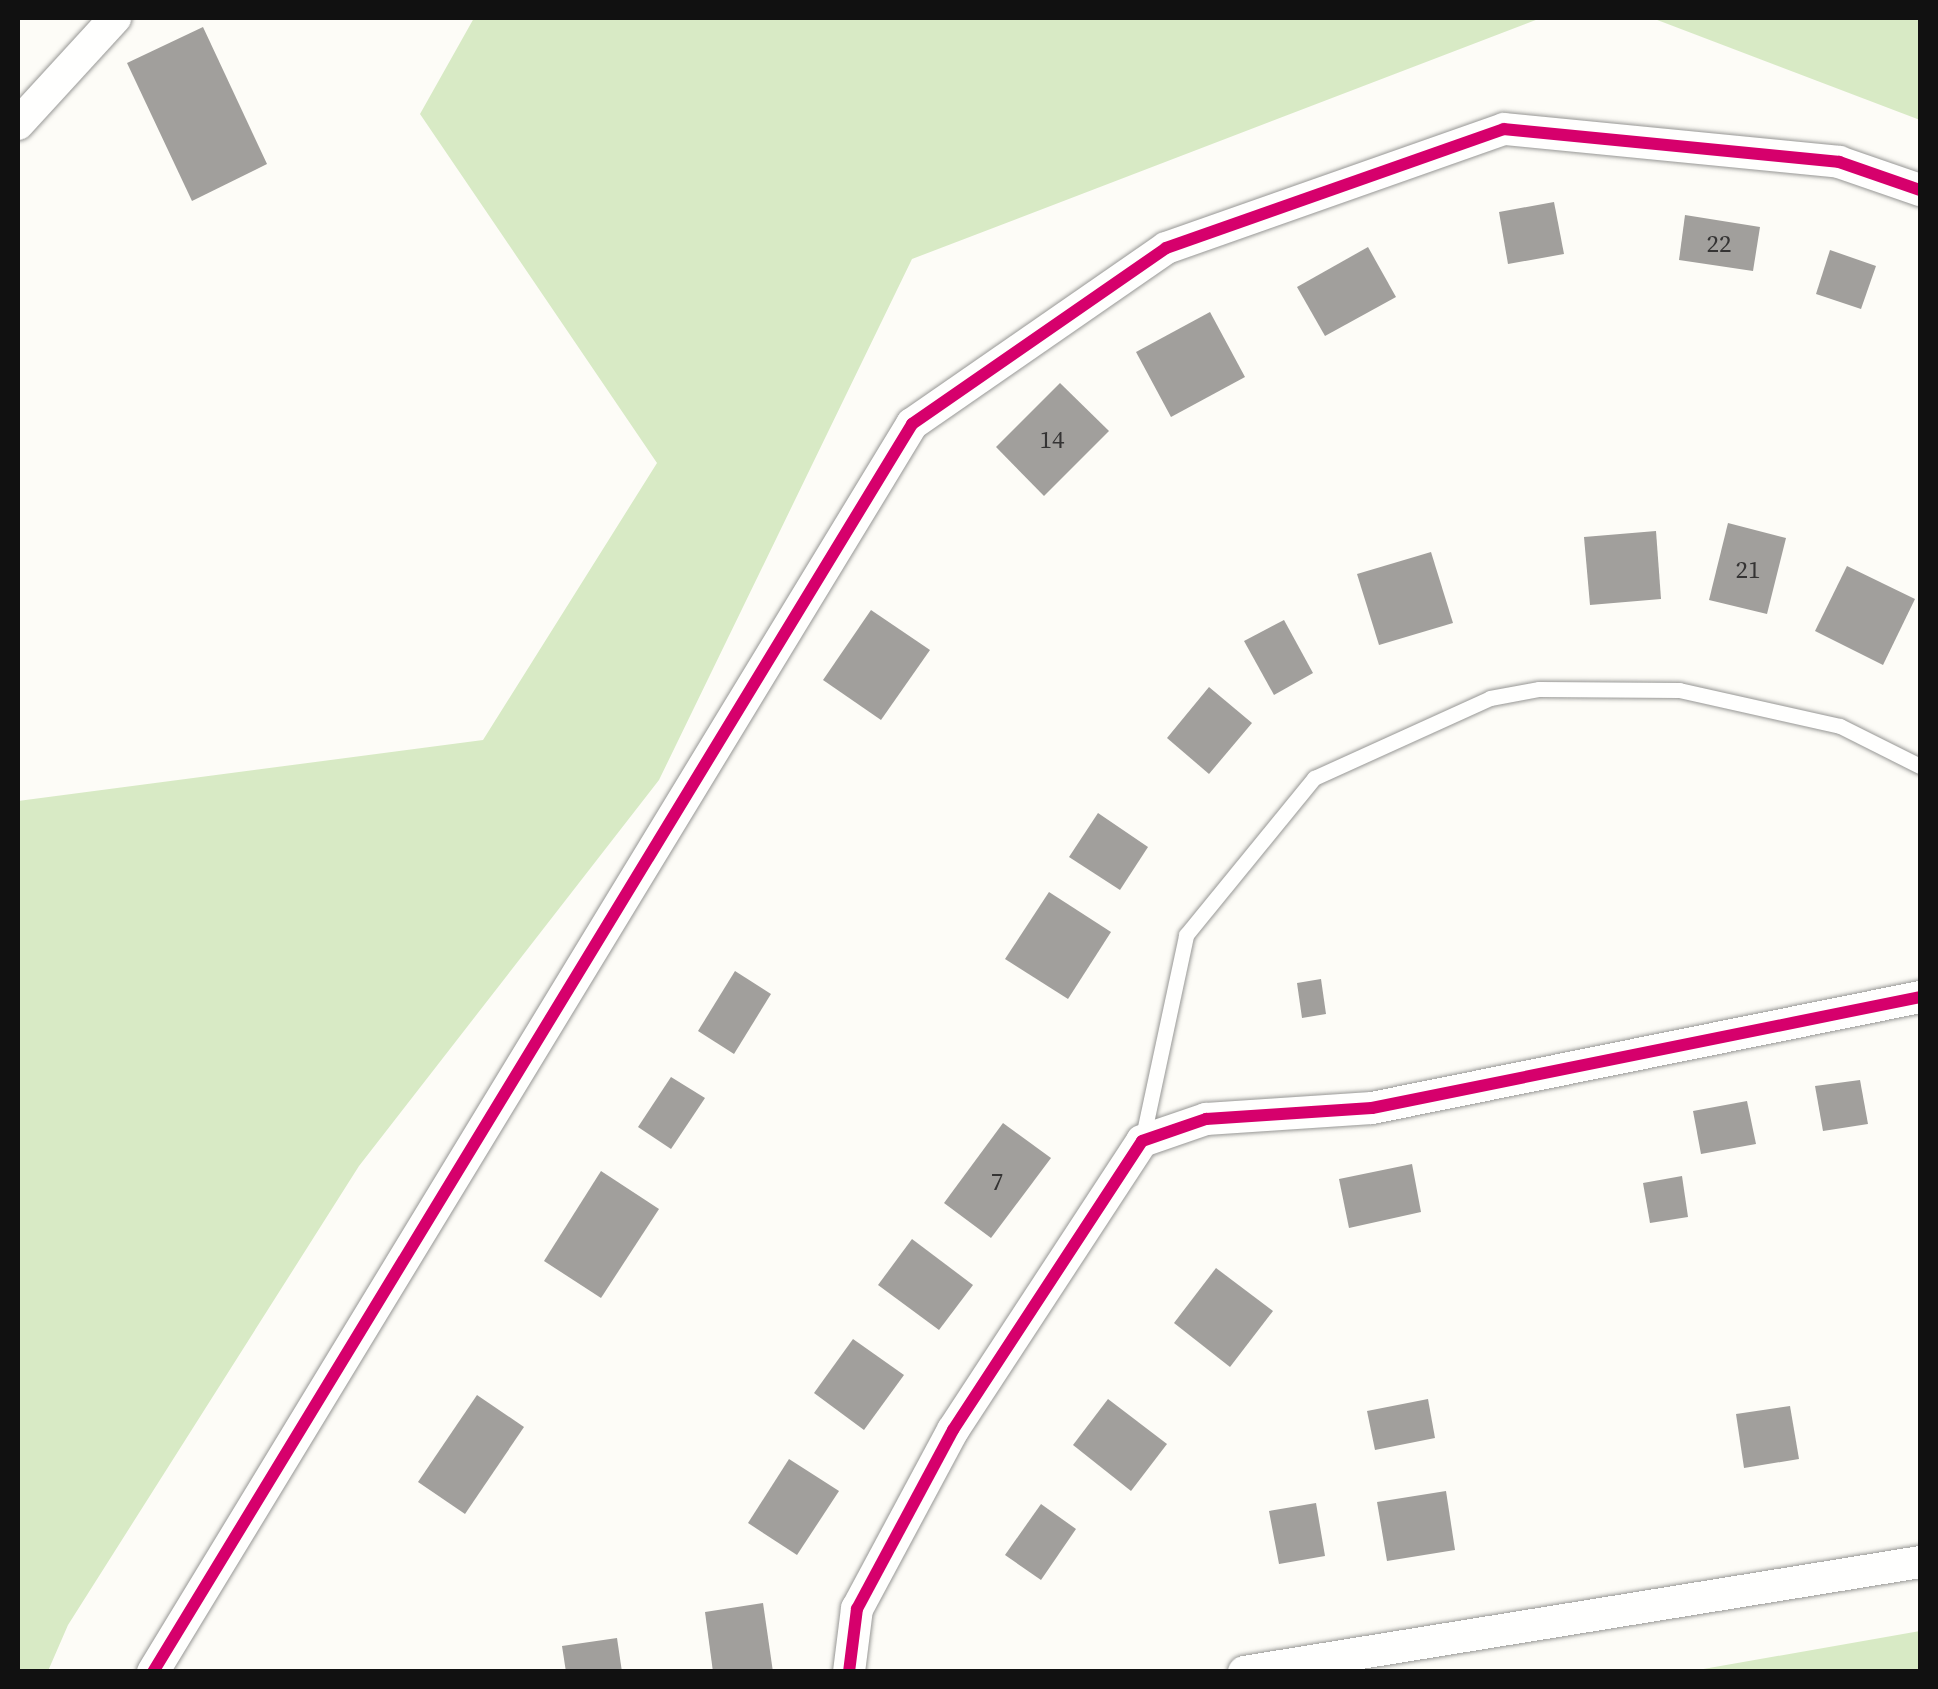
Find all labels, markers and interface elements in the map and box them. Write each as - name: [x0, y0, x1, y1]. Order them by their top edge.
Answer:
- house number: 22: [1707, 228, 1731, 258]
- house number: 14: [1040, 424, 1064, 454]
- house number: 21: [1736, 554, 1760, 584]
- house number: 7: [991, 1166, 1003, 1196]

